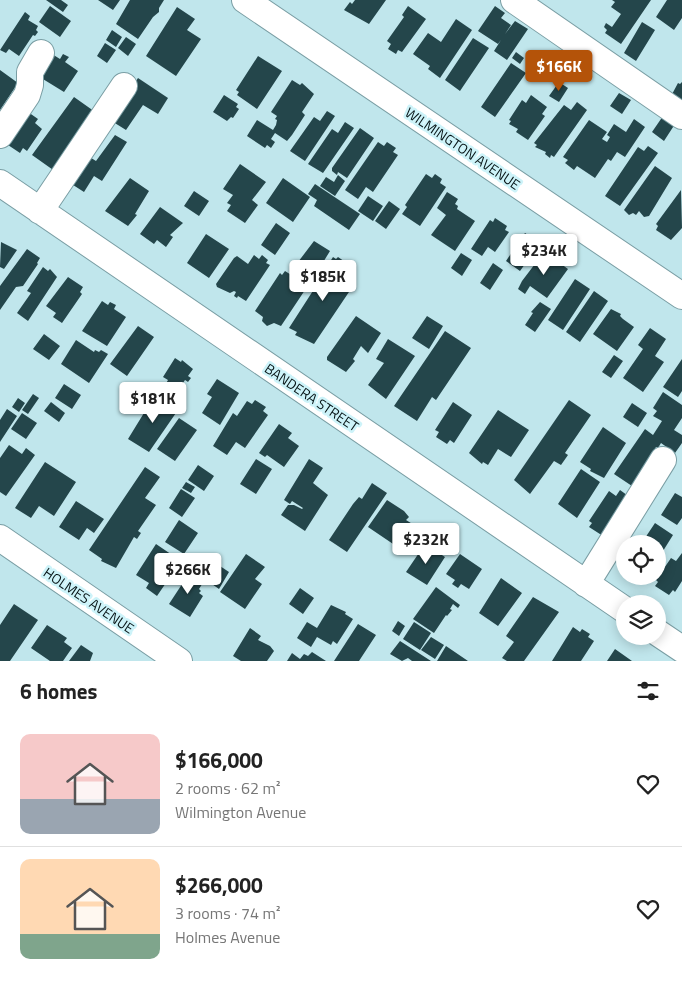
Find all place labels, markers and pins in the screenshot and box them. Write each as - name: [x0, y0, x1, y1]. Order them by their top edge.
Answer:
- pin: $166K: [524, 49, 594, 92]
- pin: $234K: [509, 234, 579, 276]
- pin: $185K: [288, 260, 358, 302]
- pin: $181K: [118, 382, 188, 424]
- pin: $232K: [391, 522, 461, 565]
- pin: $266K: [153, 552, 223, 595]

